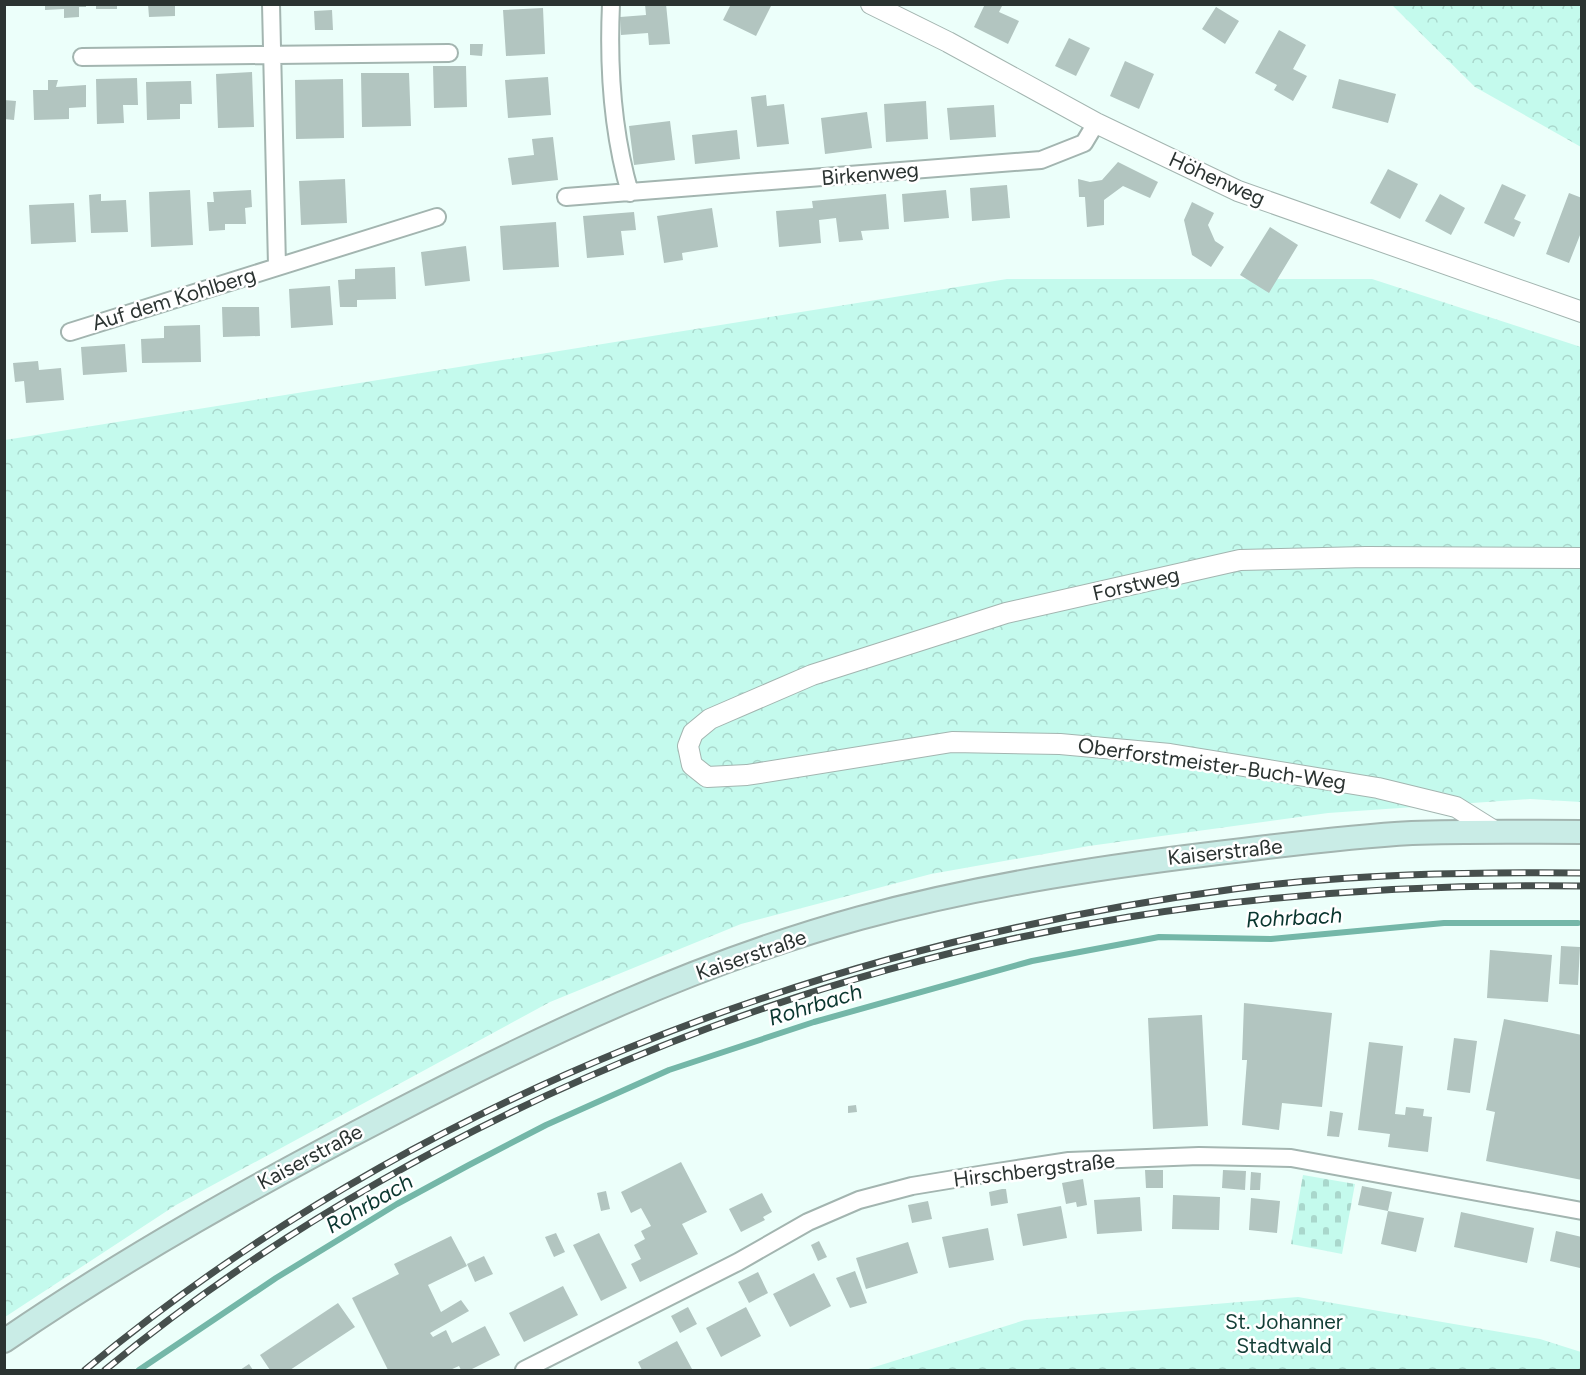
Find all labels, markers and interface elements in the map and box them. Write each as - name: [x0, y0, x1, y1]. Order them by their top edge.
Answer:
- street label: Höhenweg: [1165, 146, 1269, 211]
- street label: Birkenweg: [820, 157, 920, 190]
- street label: Auf dem Kohlberg: [89, 262, 259, 335]
- street label: Forstweg: [1090, 561, 1182, 606]
- street label: Oberforstmeister-Buch-Weg: [1076, 732, 1348, 795]
- street label: Kaiserstraße: [1166, 833, 1284, 870]
- water label: Rohrbach: [1245, 901, 1343, 934]
- street label: Kaiserstraße: [692, 924, 809, 985]
- water label: Rohrbach: [765, 977, 865, 1031]
- street label: Kaiserstraße: [253, 1118, 367, 1195]
- street label: Hirschbergstraße: [952, 1147, 1116, 1192]
- water label: Rohrbach: [321, 1168, 418, 1239]
- park label: St. Johanner Stadtwald: [1225, 1309, 1343, 1358]

